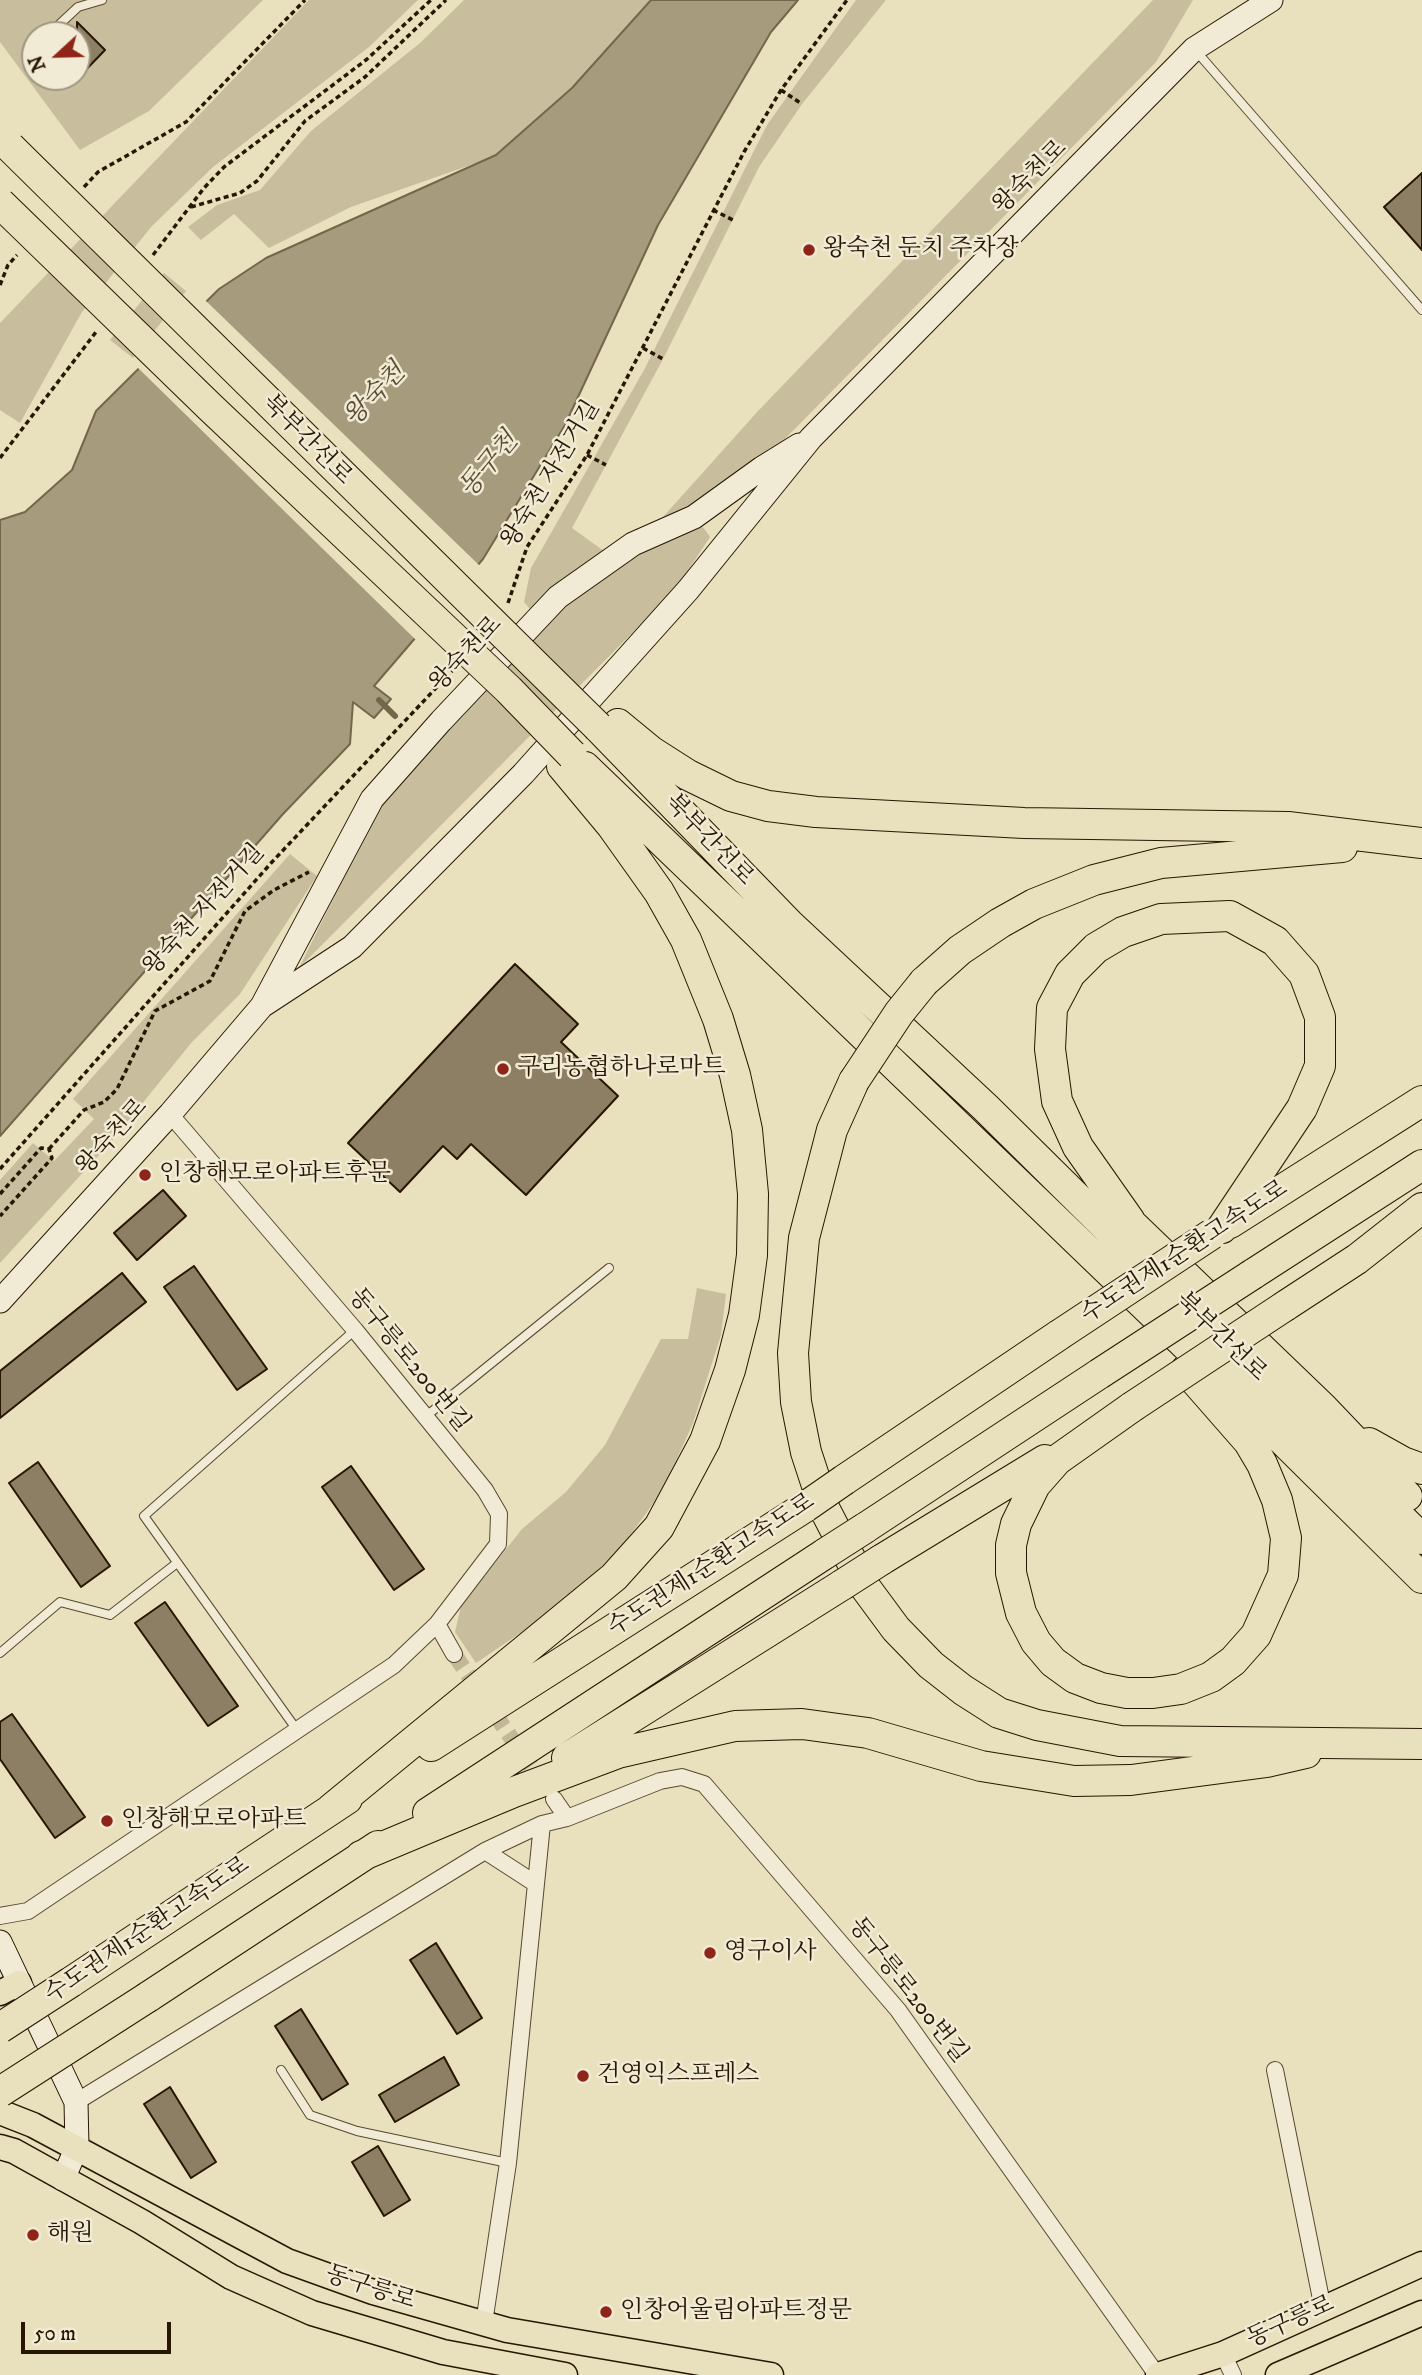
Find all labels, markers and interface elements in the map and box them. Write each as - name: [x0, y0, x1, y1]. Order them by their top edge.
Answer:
- north arrow: [21, 21, 91, 91]
- text: N: [24, 52, 52, 75]
- street label: 왕숙천로: [988, 135, 1074, 221]
- place label: 왕숙천 둔치 주차장: [823, 236, 1019, 264]
- marker: 왕숙천 둔치 주차장: [801, 242, 817, 258]
- water label: 왕숙천: [339, 358, 413, 434]
- street label: 북부간선로: [255, 390, 357, 492]
- street label: 왕숙천 자전거길: [497, 396, 607, 554]
- water label: 동구천: [454, 427, 526, 505]
- street label: 왕숙천로: [425, 611, 509, 699]
- street label: 북부간선로: [657, 789, 759, 893]
- street label: 왕숙천 자전거길: [138, 839, 272, 983]
- place label: 구리농협하나로마트: [517, 1055, 726, 1083]
- marker: 구리농협하나로마트: [495, 1061, 511, 1077]
- street label: 왕숙천로: [71, 1094, 155, 1182]
- place label: 인창해모로아파트후문: [159, 1161, 391, 1189]
- marker: 인창해모로아파트후문: [137, 1167, 153, 1183]
- street label: 수도권제1순환고속도로: [1076, 1175, 1294, 1331]
- street label: 동구릉로200번길: [341, 1283, 475, 1439]
- street label: 북부간선로: [1168, 1287, 1272, 1389]
- street label: 수도권제1순환고속도로: [603, 1488, 821, 1644]
- place label: 인창해모로아파트: [121, 1807, 306, 1835]
- marker: 인창해모로아파트: [99, 1813, 115, 1829]
- street label: 수도권제1순환고속도로: [40, 1852, 256, 2010]
- street label: 동구릉로200번길: [841, 1913, 973, 2069]
- place label: 영구이사: [724, 1939, 817, 1967]
- marker: 영구이사: [702, 1945, 718, 1961]
- place label: 건영익스프레스: [597, 2062, 759, 2090]
- marker: 건영익스프레스: [575, 2068, 591, 2084]
- place label: 해원: [47, 2221, 93, 2249]
- marker: 해원: [25, 2227, 41, 2243]
- street label: 동구릉로: [321, 2261, 419, 2317]
- street label: 동구릉로: [1243, 2291, 1339, 2355]
- place label: 인창어울림아파트정문: [620, 2298, 852, 2326]
- marker: 인창어울림아파트정문: [598, 2304, 614, 2320]
- scale bar: [24, 2308, 175, 2352]
- text: 50 m: [34, 2321, 76, 2347]

